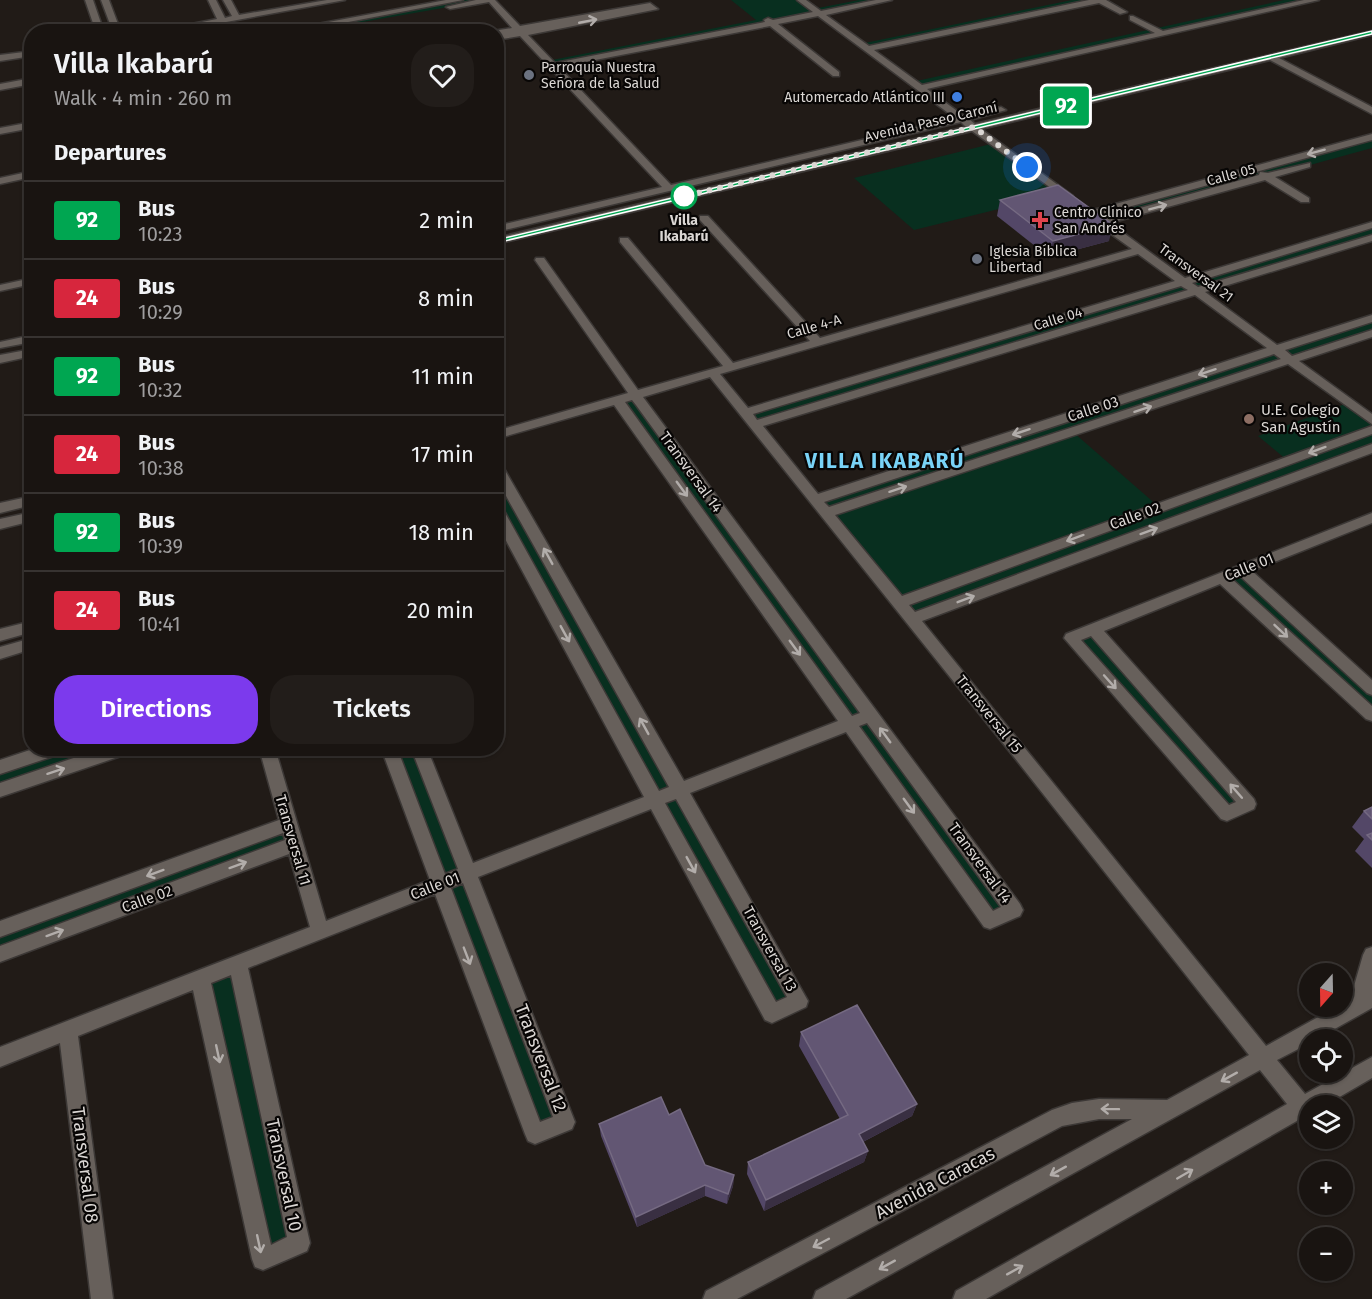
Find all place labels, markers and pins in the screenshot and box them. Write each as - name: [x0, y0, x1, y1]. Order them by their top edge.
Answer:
- place label: Parroquia Nuestra Señora de la Salud: [541, 59, 660, 92]
- marker: Parroquia Nuestra Señora de la Salud: [522, 68, 536, 82]
- place label: Automercado Atlántico III: [784, 89, 945, 106]
- marker: Automercado Atlántico III: [950, 90, 964, 104]
- marker: Villa Ikabarú: [671, 183, 697, 209]
- place label: Centro Clínico San Andrés: [1054, 204, 1142, 237]
- marker: Centro Clínico San Andrés: [1031, 211, 1049, 229]
- place label: Villa Ikabarú: [660, 212, 708, 245]
- place label: Iglesia Bíblica Libertad: [989, 243, 1077, 276]
- marker: Iglesia Bíblica Libertad: [970, 252, 984, 266]
- place label: U.E. Colegio San Agustín: [1261, 401, 1341, 436]
- marker: U.E. Colegio San Agustín: [1242, 412, 1256, 426]

